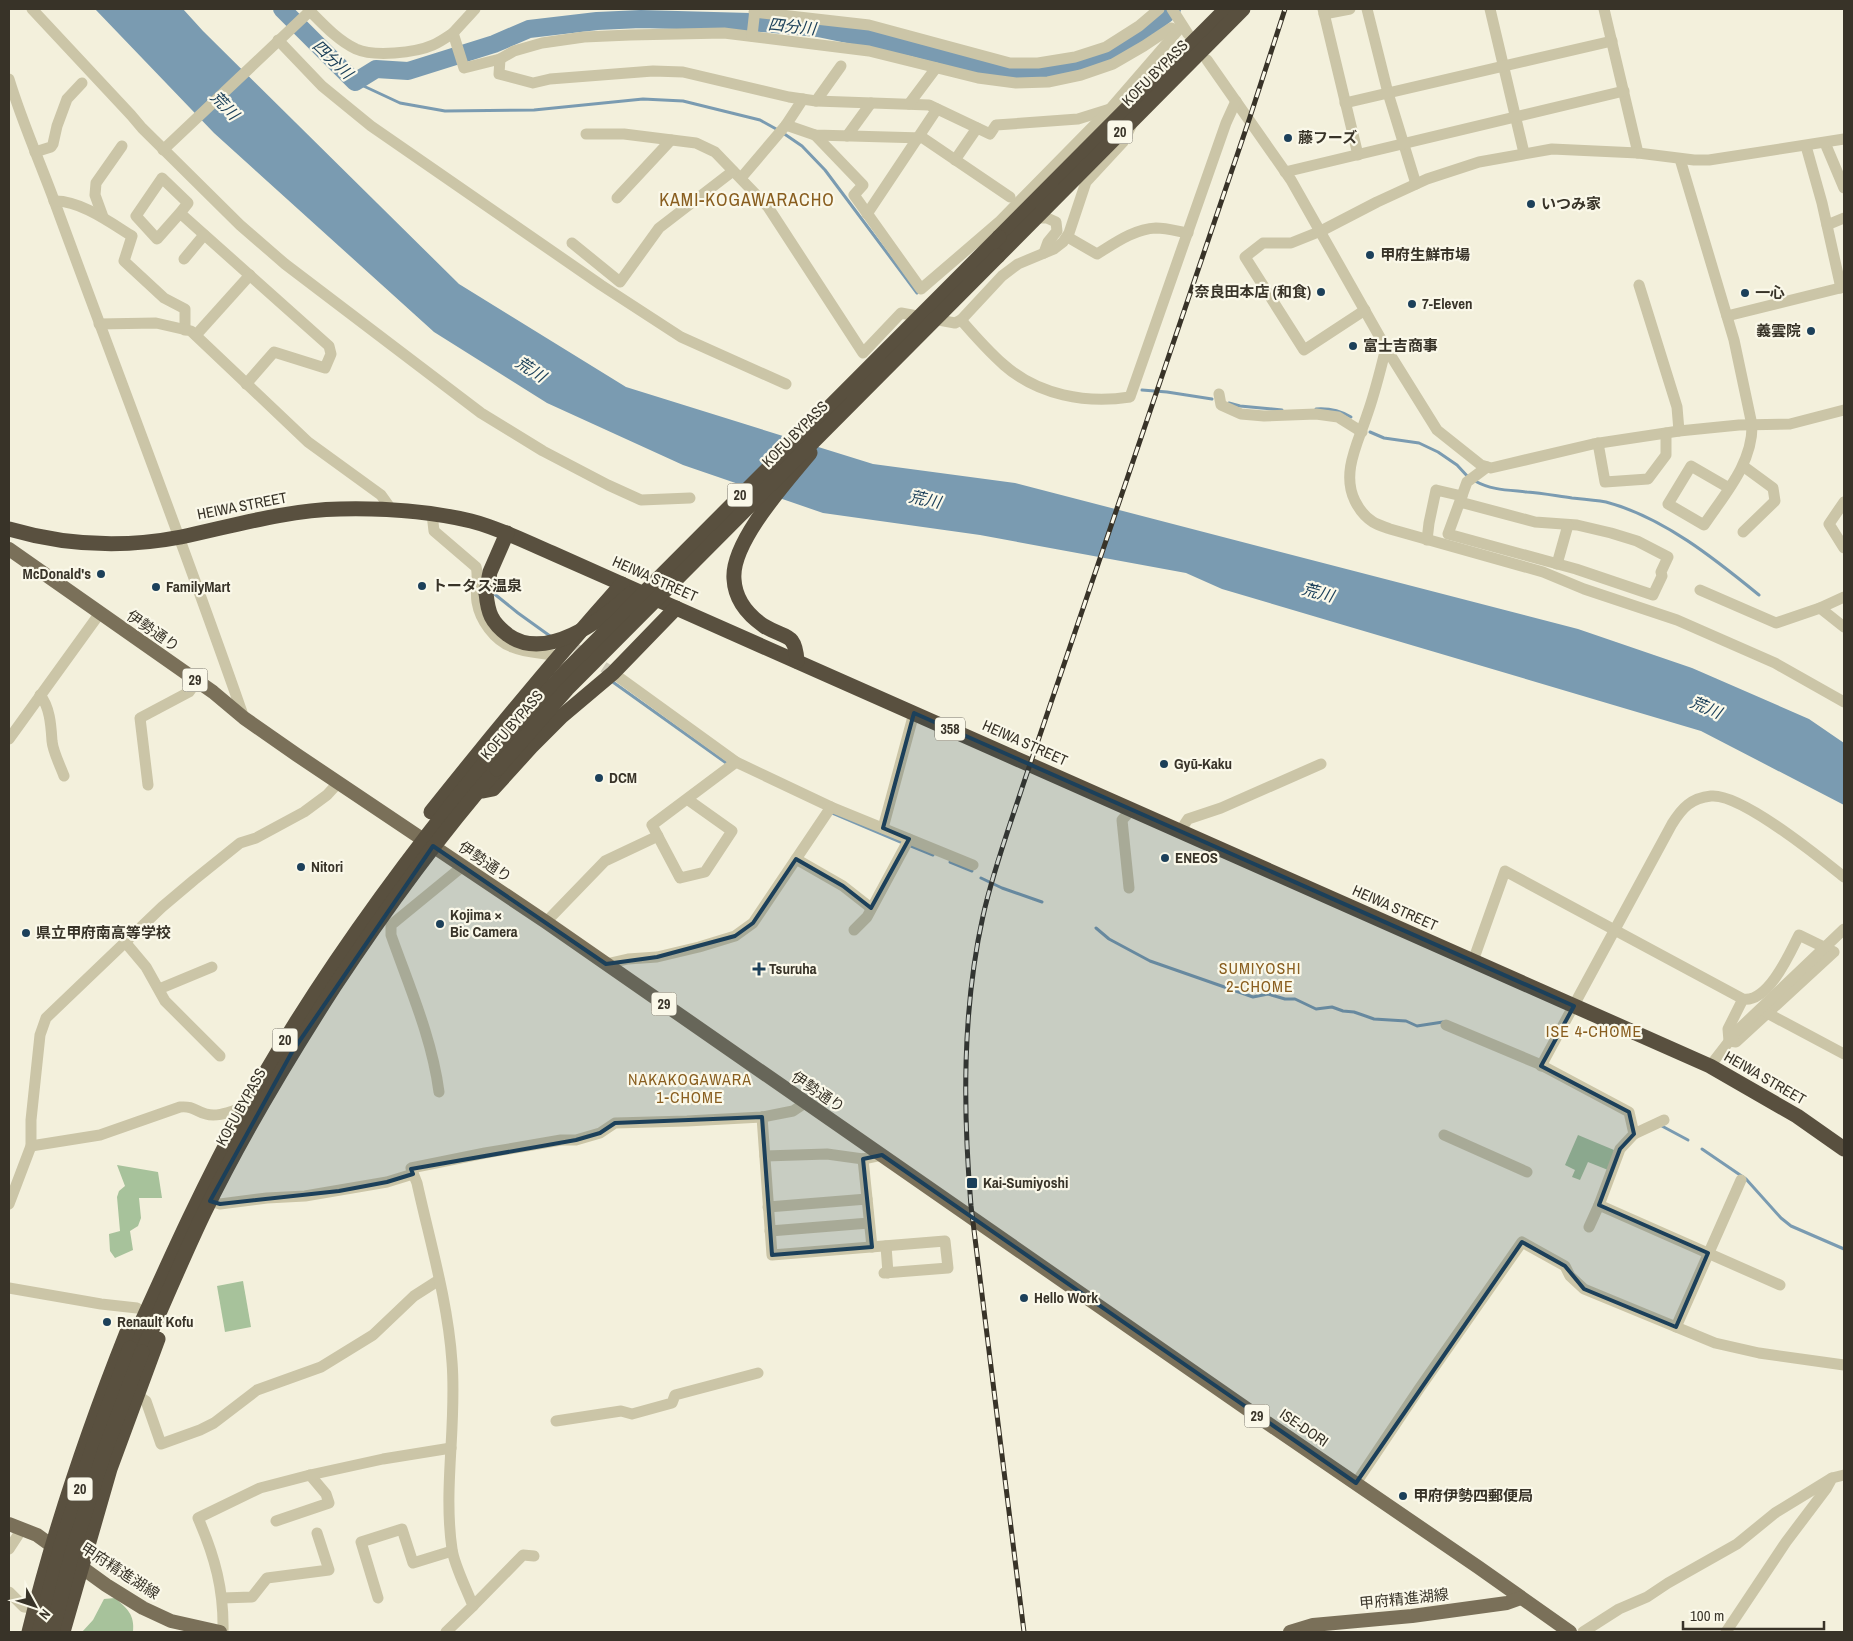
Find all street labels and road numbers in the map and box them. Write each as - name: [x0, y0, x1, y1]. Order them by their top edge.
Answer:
- street label: KOFU BYPASS: [1117, 35, 1192, 110]
- road number: 20: [1108, 120, 1132, 144]
- street label: KOFU BYPASS: [757, 396, 832, 471]
- road number: 20: [728, 484, 752, 506]
- street label: HEIWA STREET: [195, 486, 289, 525]
- street label: HEIWA STREET: [609, 550, 702, 607]
- street label: 伊勢通り: [123, 605, 184, 656]
- road number: 29: [182, 668, 208, 692]
- street label: KOFU BYPASS: [476, 685, 548, 764]
- street label: HEIWA STREET: [979, 714, 1072, 771]
- road number: 358: [935, 718, 965, 741]
- street label: 伊勢通り: [455, 836, 516, 887]
- street label: HEIWA STREET: [1349, 879, 1442, 936]
- road number: 29: [652, 992, 676, 1016]
- road number: 20: [272, 1028, 298, 1052]
- street label: HEIWA STREET: [1721, 1046, 1810, 1110]
- street label: KOFU BYPASS: [211, 1064, 271, 1149]
- street label: 伊勢通り: [788, 1066, 849, 1117]
- road number: 29: [1244, 1404, 1270, 1428]
- street label: ISE-DORI: [1276, 1404, 1333, 1452]
- road number: 20: [68, 1478, 92, 1500]
- street label: 甲府精進湖線: [77, 1537, 164, 1604]
- street label: 甲府精進湖線: [1358, 1583, 1450, 1614]

